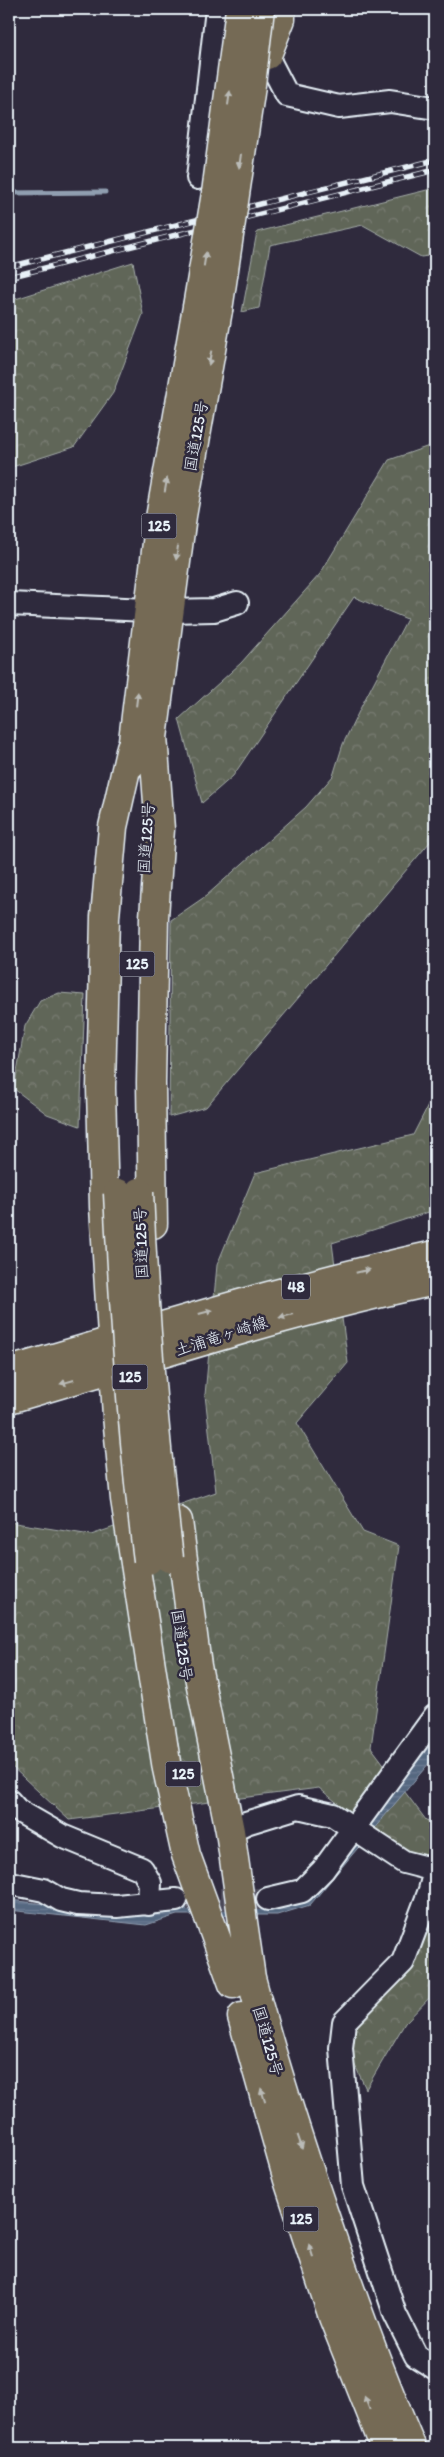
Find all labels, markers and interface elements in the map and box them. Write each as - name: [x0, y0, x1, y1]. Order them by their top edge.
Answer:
- one-way arrow: [225, 90, 233, 106]
- one-way arrow: [236, 154, 244, 170]
- one-way arrow: [201, 250, 209, 266]
- one-way arrow: [205, 351, 213, 367]
- street label: 国道125号: [180, 399, 212, 473]
- one-way arrow: [162, 477, 170, 493]
- road number: 125: [142, 514, 176, 538]
- one-way arrow: [173, 546, 181, 562]
- one-way arrow: [133, 690, 141, 706]
- street label: 国道125号: [134, 801, 158, 875]
- road number: 125: [120, 952, 154, 976]
- street label: 国道125号: [130, 1207, 152, 1279]
- one-way arrow: [356, 1267, 371, 1275]
- road number: 48: [282, 1274, 310, 1300]
- one-way arrow: [199, 1308, 214, 1316]
- street label: 土浦竜ヶ崎線: [172, 1312, 270, 1360]
- one-way arrow: [279, 1312, 294, 1320]
- road number: 125: [112, 1364, 148, 1390]
- one-way arrow: [60, 1378, 75, 1386]
- street label: 国道125号: [168, 1608, 196, 1682]
- road number: 125: [166, 1762, 200, 1786]
- street label: 国道125号: [249, 2004, 287, 2078]
- one-way arrow: [258, 2088, 266, 2103]
- one-way arrow: [296, 2135, 304, 2150]
- road number: 125: [284, 2206, 318, 2232]
- one-way arrow: [307, 2243, 314, 2258]
- one-way arrow: [362, 2396, 370, 2410]

